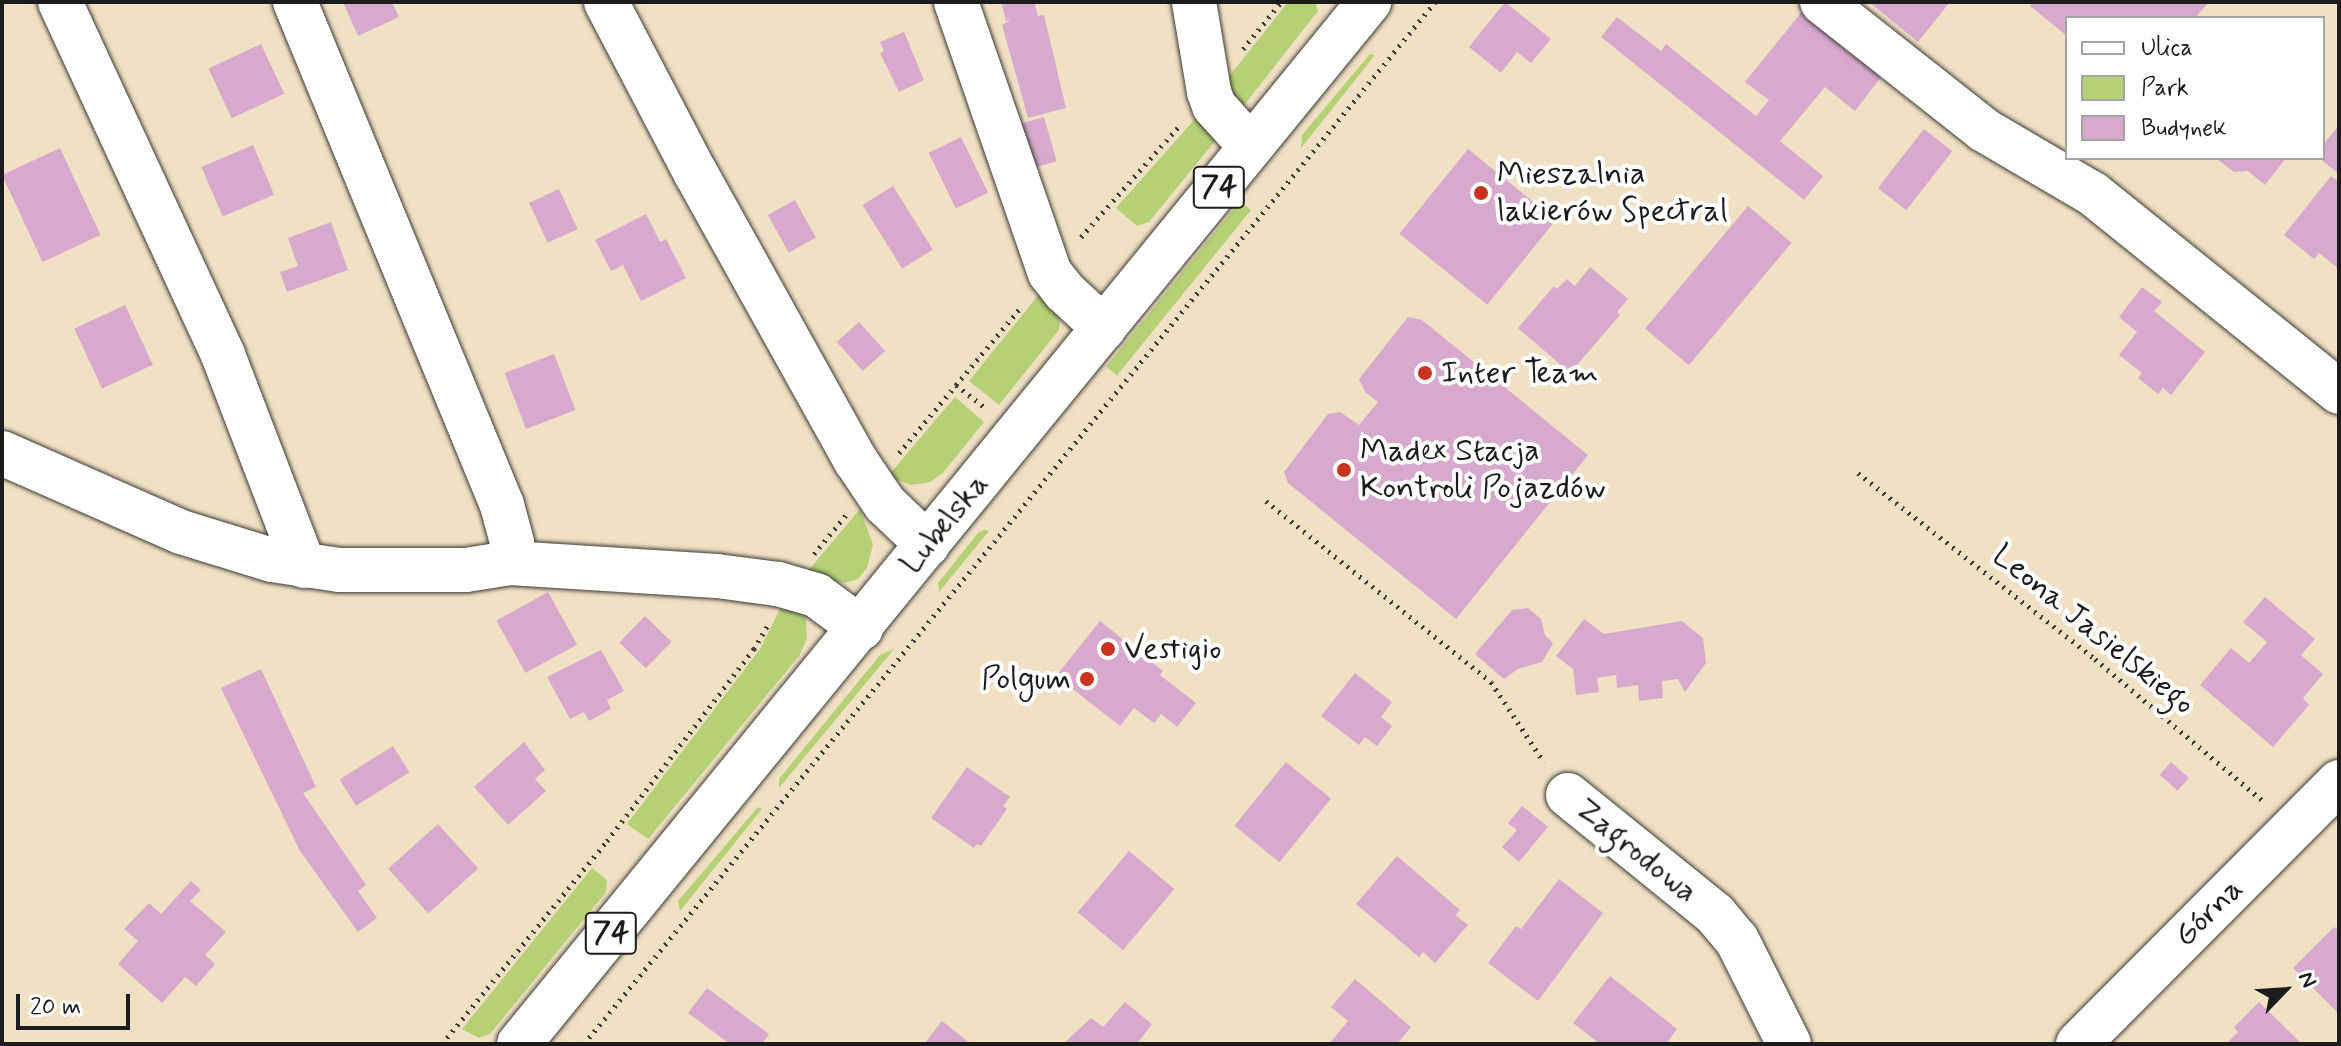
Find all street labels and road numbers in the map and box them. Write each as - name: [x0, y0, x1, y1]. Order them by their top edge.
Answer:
- road number: 74: [1191, 161, 1247, 213]
- street label: Lubelska: [893, 466, 997, 582]
- street label: Leona Jasielskiego: [1982, 535, 2204, 725]
- street label: Zagrodowa: [1567, 790, 1705, 912]
- street label: Górna: [2166, 870, 2252, 956]
- road number: 74: [583, 907, 639, 959]

